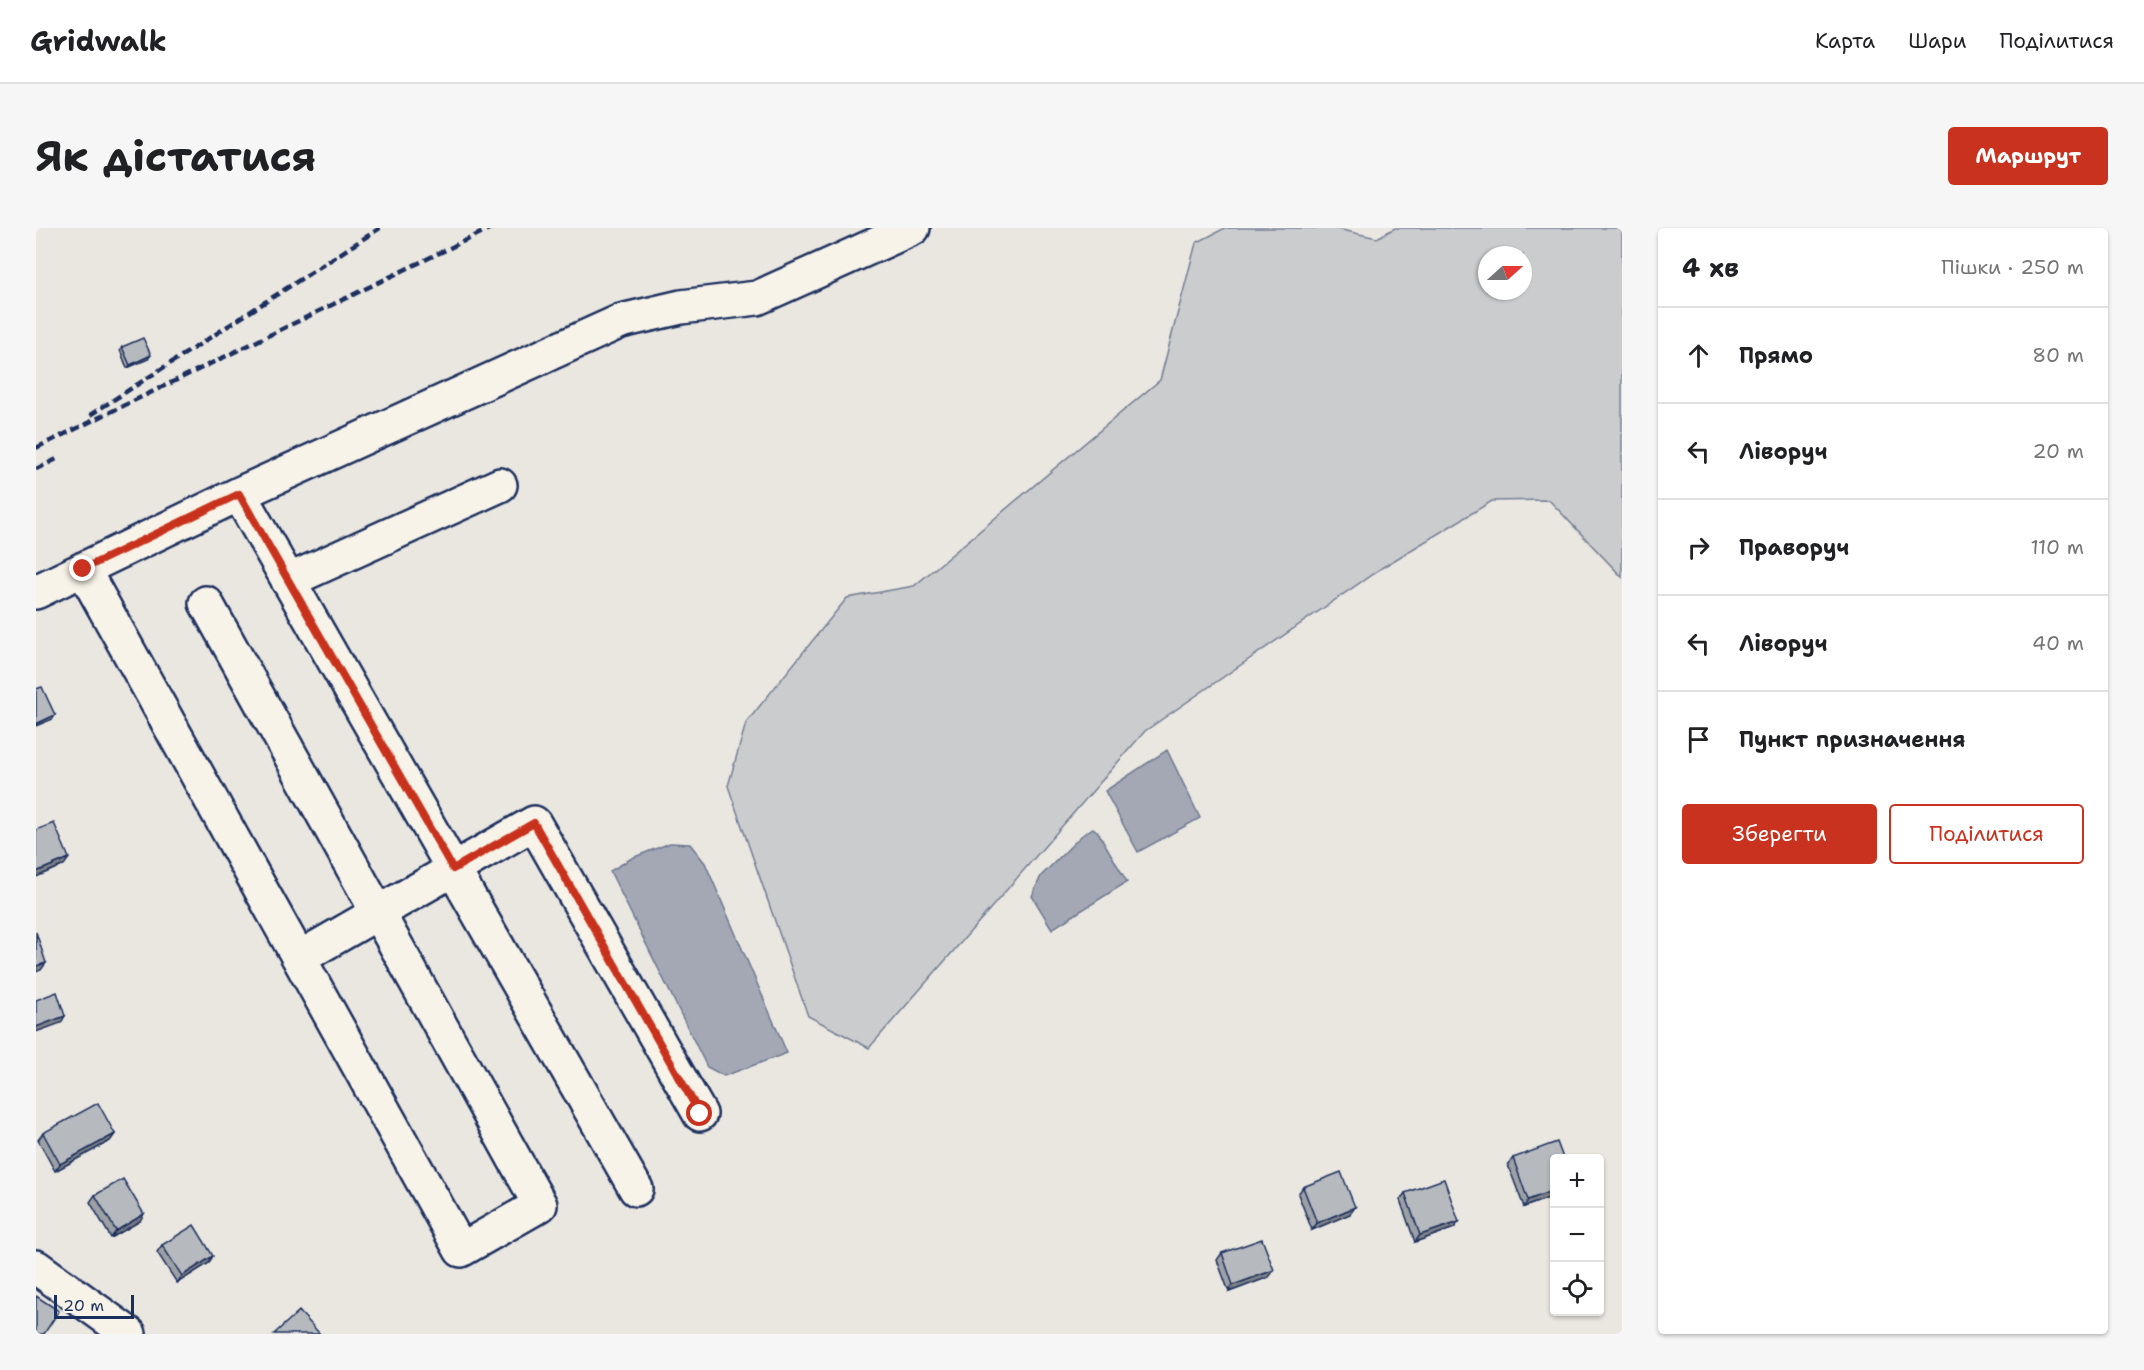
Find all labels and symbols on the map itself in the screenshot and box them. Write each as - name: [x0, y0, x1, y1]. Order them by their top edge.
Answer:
- north arrow: [1478, 246, 1532, 300]
- route end: [69, 555, 95, 581]
- route start: [686, 1100, 712, 1126]
- scale bar: [54, 1292, 134, 1320]

